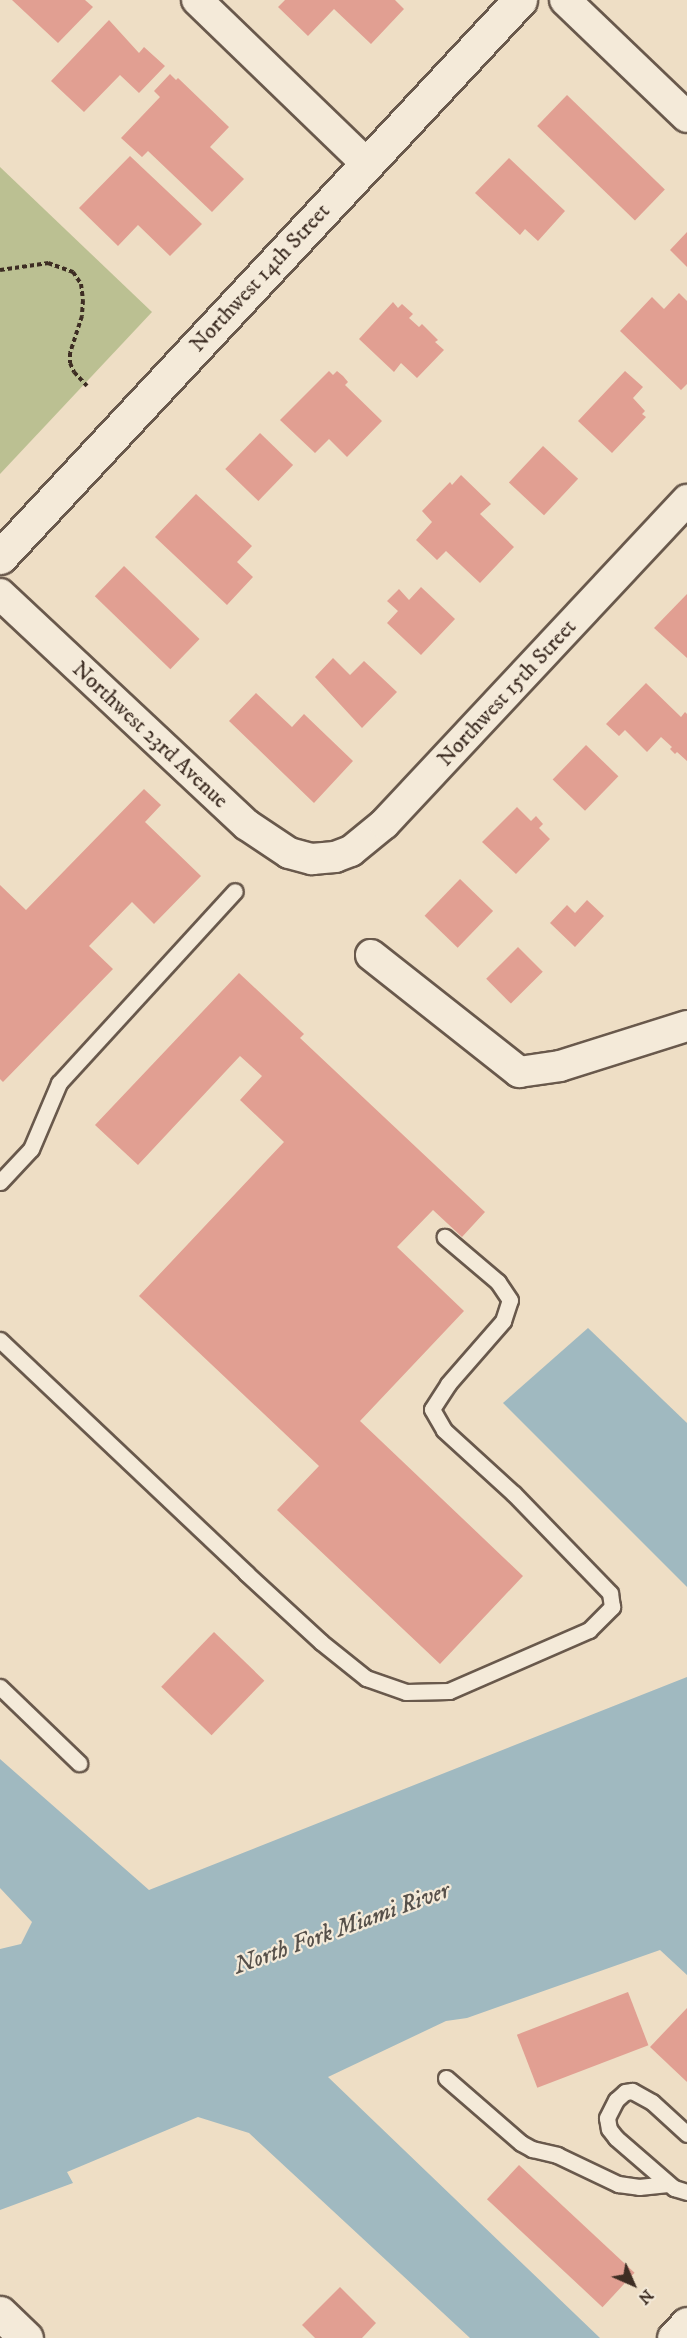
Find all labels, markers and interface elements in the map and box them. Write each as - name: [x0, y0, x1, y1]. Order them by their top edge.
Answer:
- street label: Northwest 14th Street: [184, 198, 336, 358]
- street label: Northwest 15th Street: [432, 614, 582, 772]
- street label: Northwest 23rd Avenue: [67, 656, 233, 814]
- water label: North Fork Miami River: [230, 1877, 454, 1981]
- north arrow: [603, 2254, 663, 2314]
- text: N: [634, 2285, 657, 2308]

